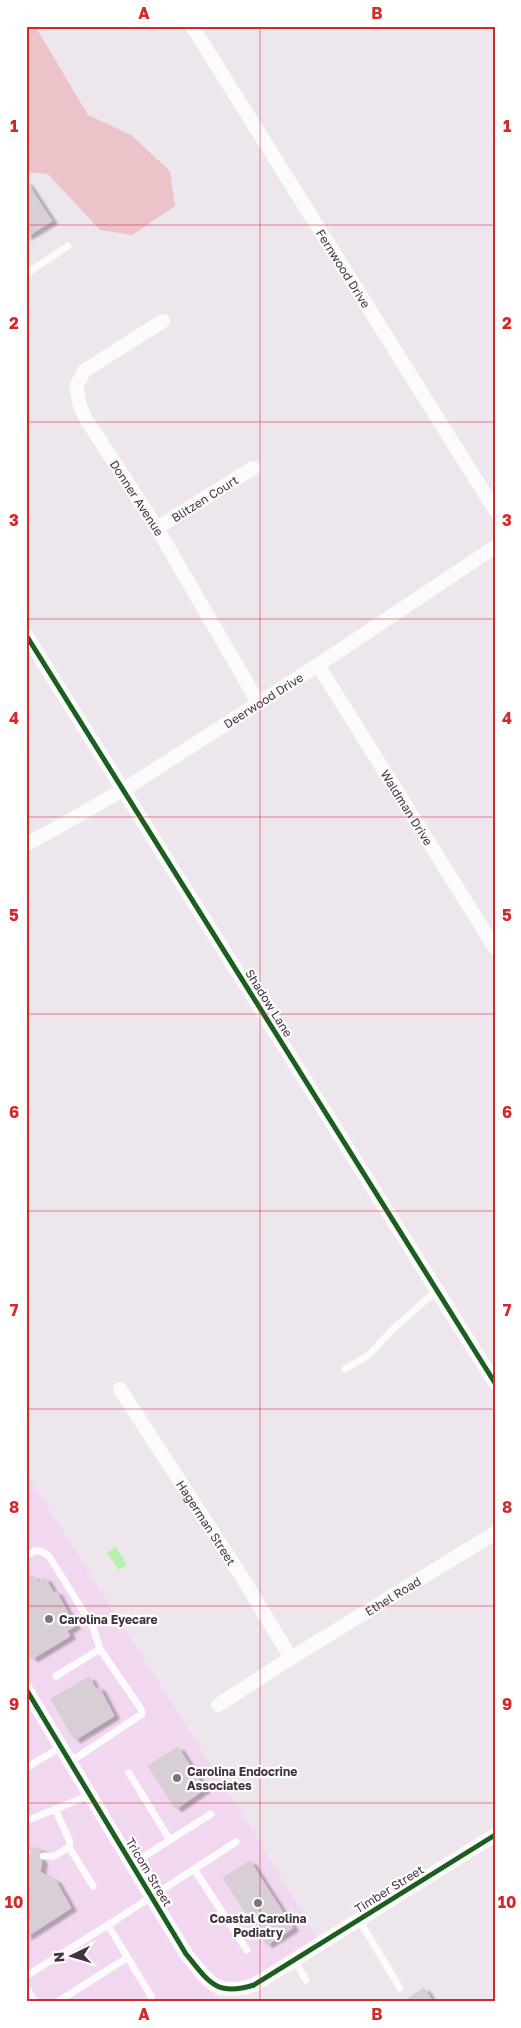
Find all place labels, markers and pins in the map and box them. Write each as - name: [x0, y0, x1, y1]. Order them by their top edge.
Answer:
- place label: Carolina Eyecare: [59, 1612, 158, 1627]
- marker: Carolina Eyecare: [43, 1613, 55, 1625]
- place label: Carolina Endocrine Associates: [187, 1764, 297, 1793]
- marker: Carolina Endocrine Associates: [171, 1772, 183, 1784]
- marker: Coastal Carolina Podiatry: [252, 1897, 264, 1909]
- place label: Coastal Carolina Podiatry: [210, 1911, 306, 1940]

